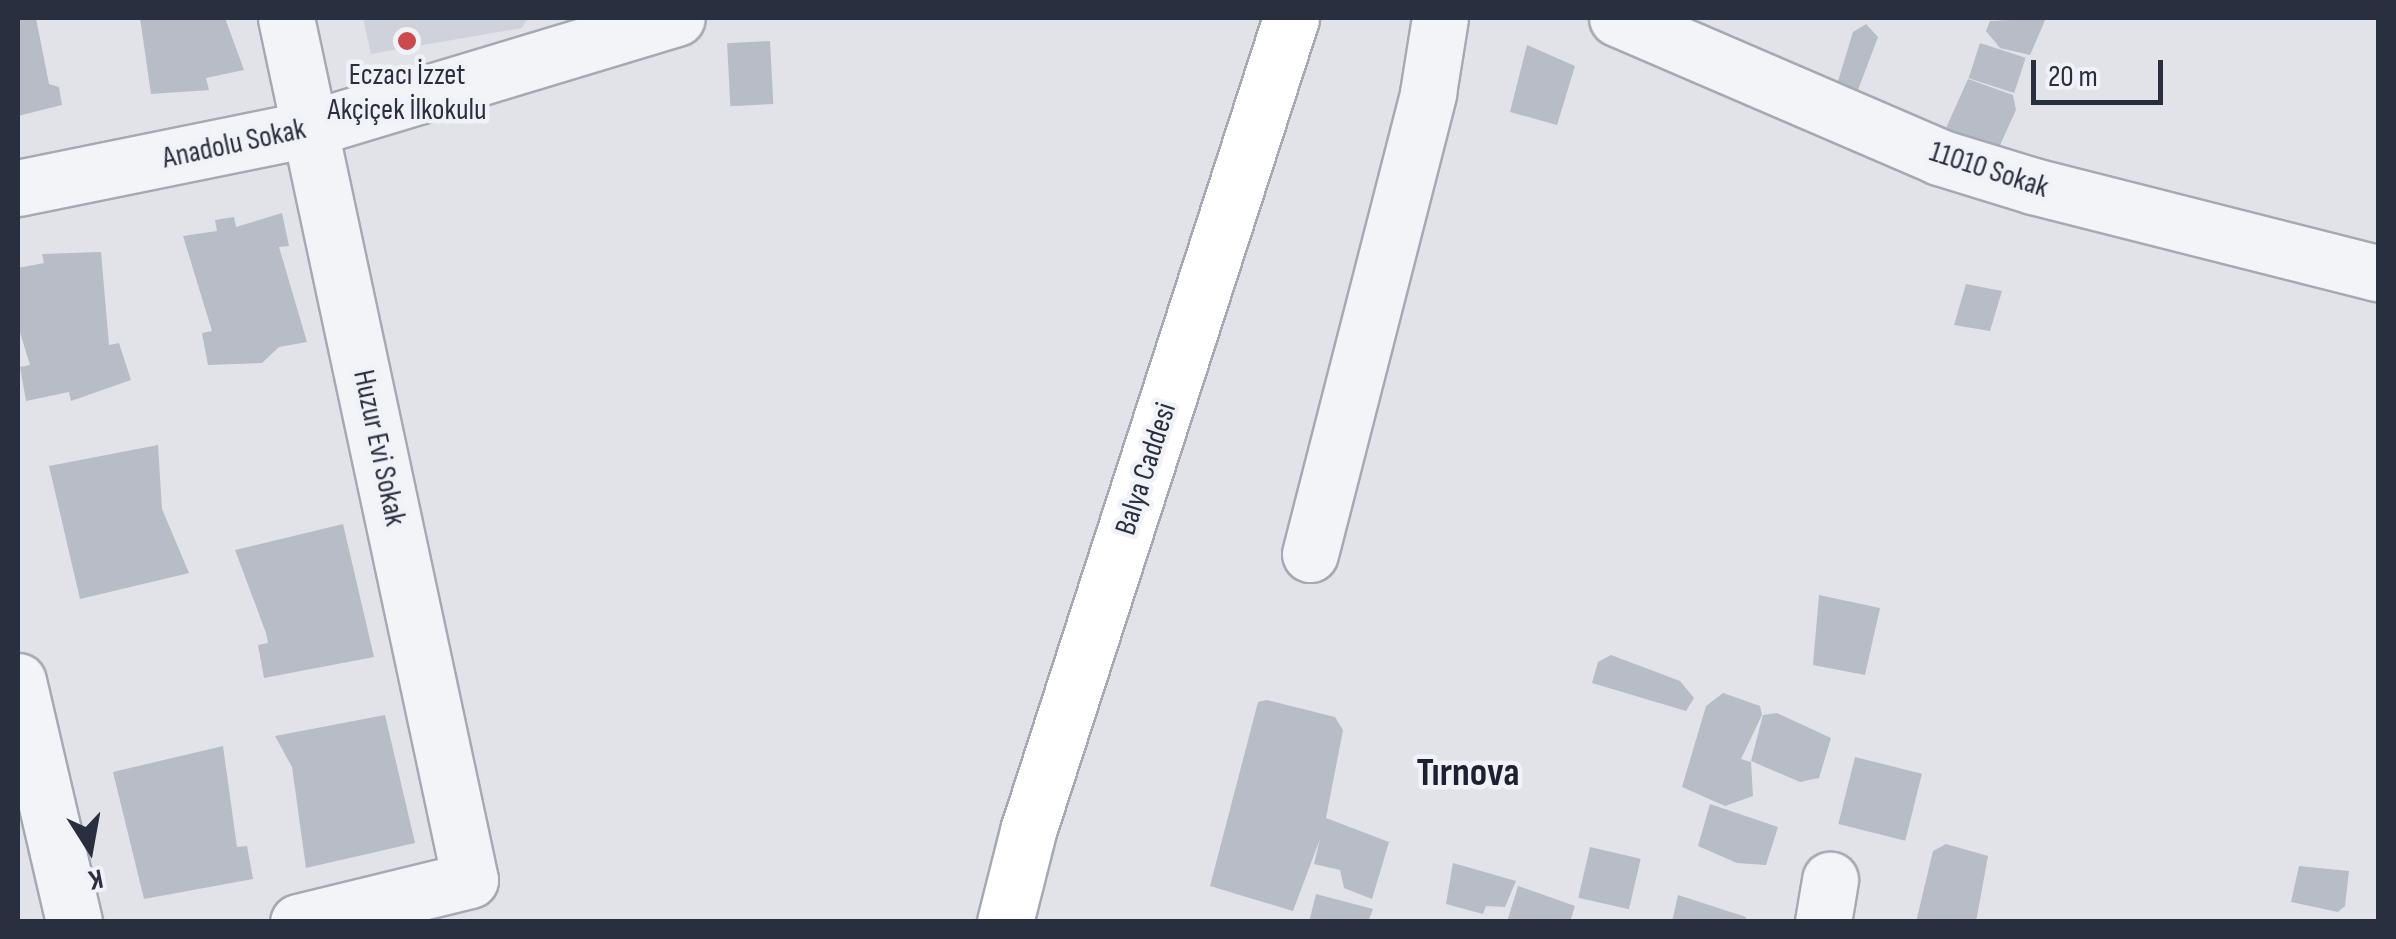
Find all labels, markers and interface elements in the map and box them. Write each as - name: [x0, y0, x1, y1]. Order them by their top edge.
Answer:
- marker: Eczacı İzzet Akçiçek İlkokulu: [396, 30, 418, 52]
- scale bar: [2036, 40, 2168, 102]
- place label: Eczacı İzzet Akçiçek İlkokulu: [327, 57, 487, 128]
- text: 20 m: [2048, 59, 2098, 95]
- street label: Anadolu Sokak: [159, 111, 309, 177]
- street label: 11010 Sokak: [1925, 134, 2053, 206]
- street label: Huzur Evi Sokak: [345, 367, 413, 529]
- street label: Balya Caddesi: [1108, 398, 1184, 540]
- district label: Tırnova: [1416, 749, 1520, 797]
- north arrow: [40, 799, 140, 899]
- text: K: [86, 861, 106, 896]

